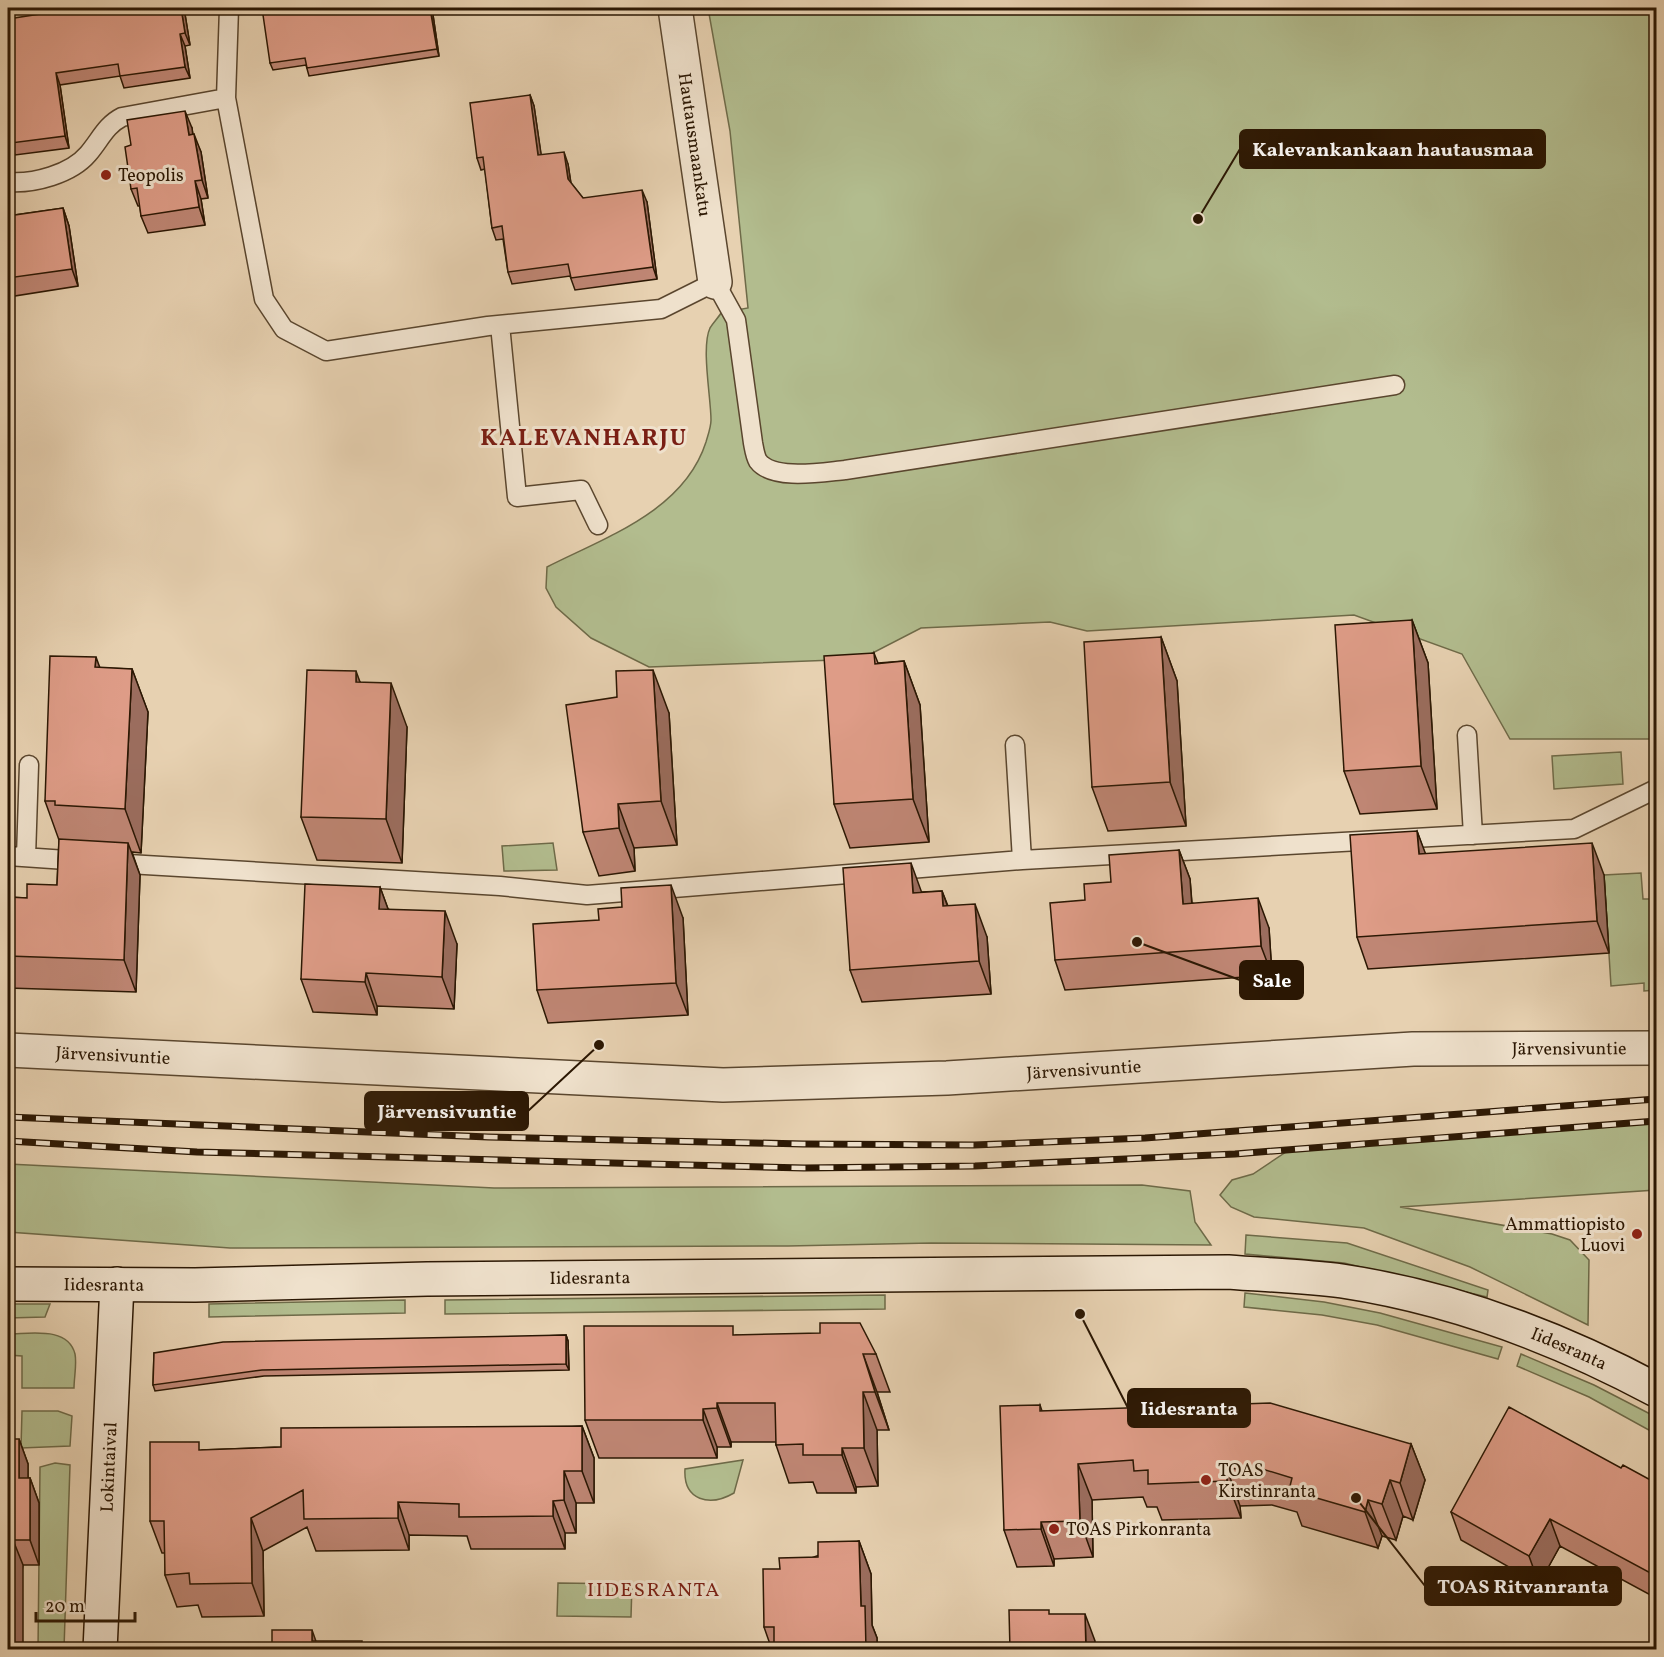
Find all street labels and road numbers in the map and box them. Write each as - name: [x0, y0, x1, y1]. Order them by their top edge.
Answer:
- street label: Hautausmaankatu: [671, 71, 716, 219]
- street label: Järvensivuntie: [1512, 1037, 1627, 1063]
- street label: Järvensivuntie: [55, 1041, 171, 1072]
- street label: Järvensivuntie: [1026, 1055, 1142, 1087]
- street label: Iidesranta: [549, 1266, 630, 1292]
- street label: Iidesranta: [64, 1273, 144, 1299]
- street label: Iidesranta: [1527, 1322, 1611, 1377]
- street label: Lokintaival: [95, 1422, 125, 1513]

